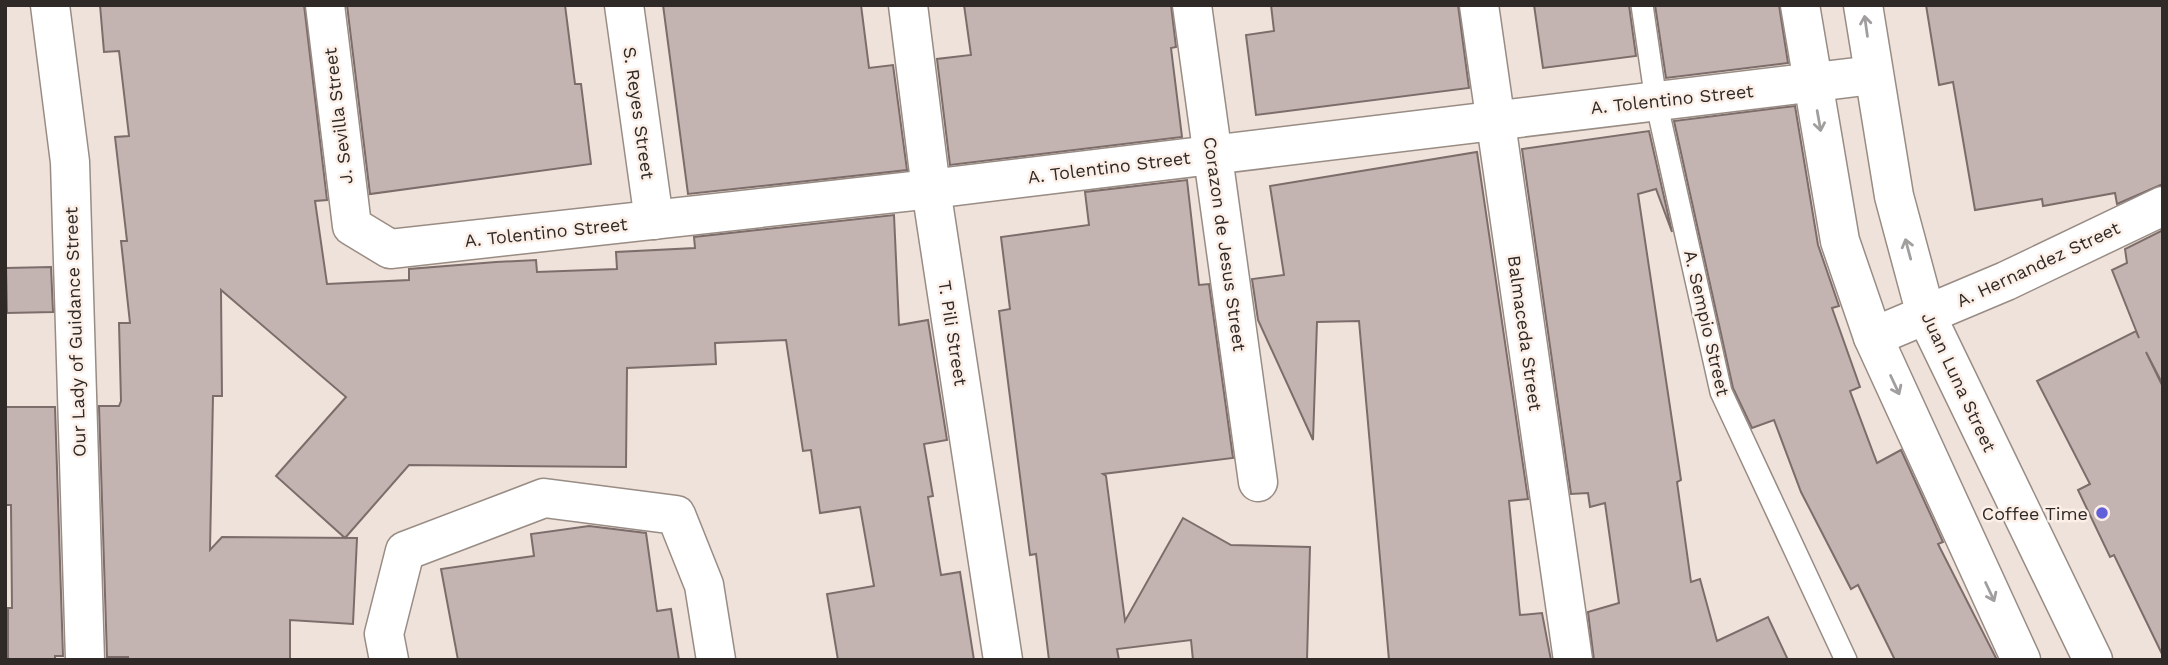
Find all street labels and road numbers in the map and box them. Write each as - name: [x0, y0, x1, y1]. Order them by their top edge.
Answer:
- street label: S. Reyes Street: [619, 45, 659, 181]
- street label: J. Sevilla Street: [319, 46, 357, 186]
- street label: A. Tolentino Street: [1589, 80, 1755, 118]
- street label: Corazon de Jesus Street: [1200, 135, 1251, 353]
- street label: A. Tolentino Street: [1026, 147, 1192, 187]
- street label: Our Lady of Guidance Street: [60, 206, 90, 457]
- street label: A. Tolentino Street: [463, 213, 629, 251]
- street label: A. Hernandez Street: [1953, 217, 2123, 311]
- street label: A. Sempio Street: [1680, 248, 1734, 399]
- street label: Balmaceda Street: [1504, 254, 1546, 412]
- street label: T. Pili Street: [934, 279, 972, 388]
- street label: Juan Luna Street: [1917, 309, 2001, 456]

